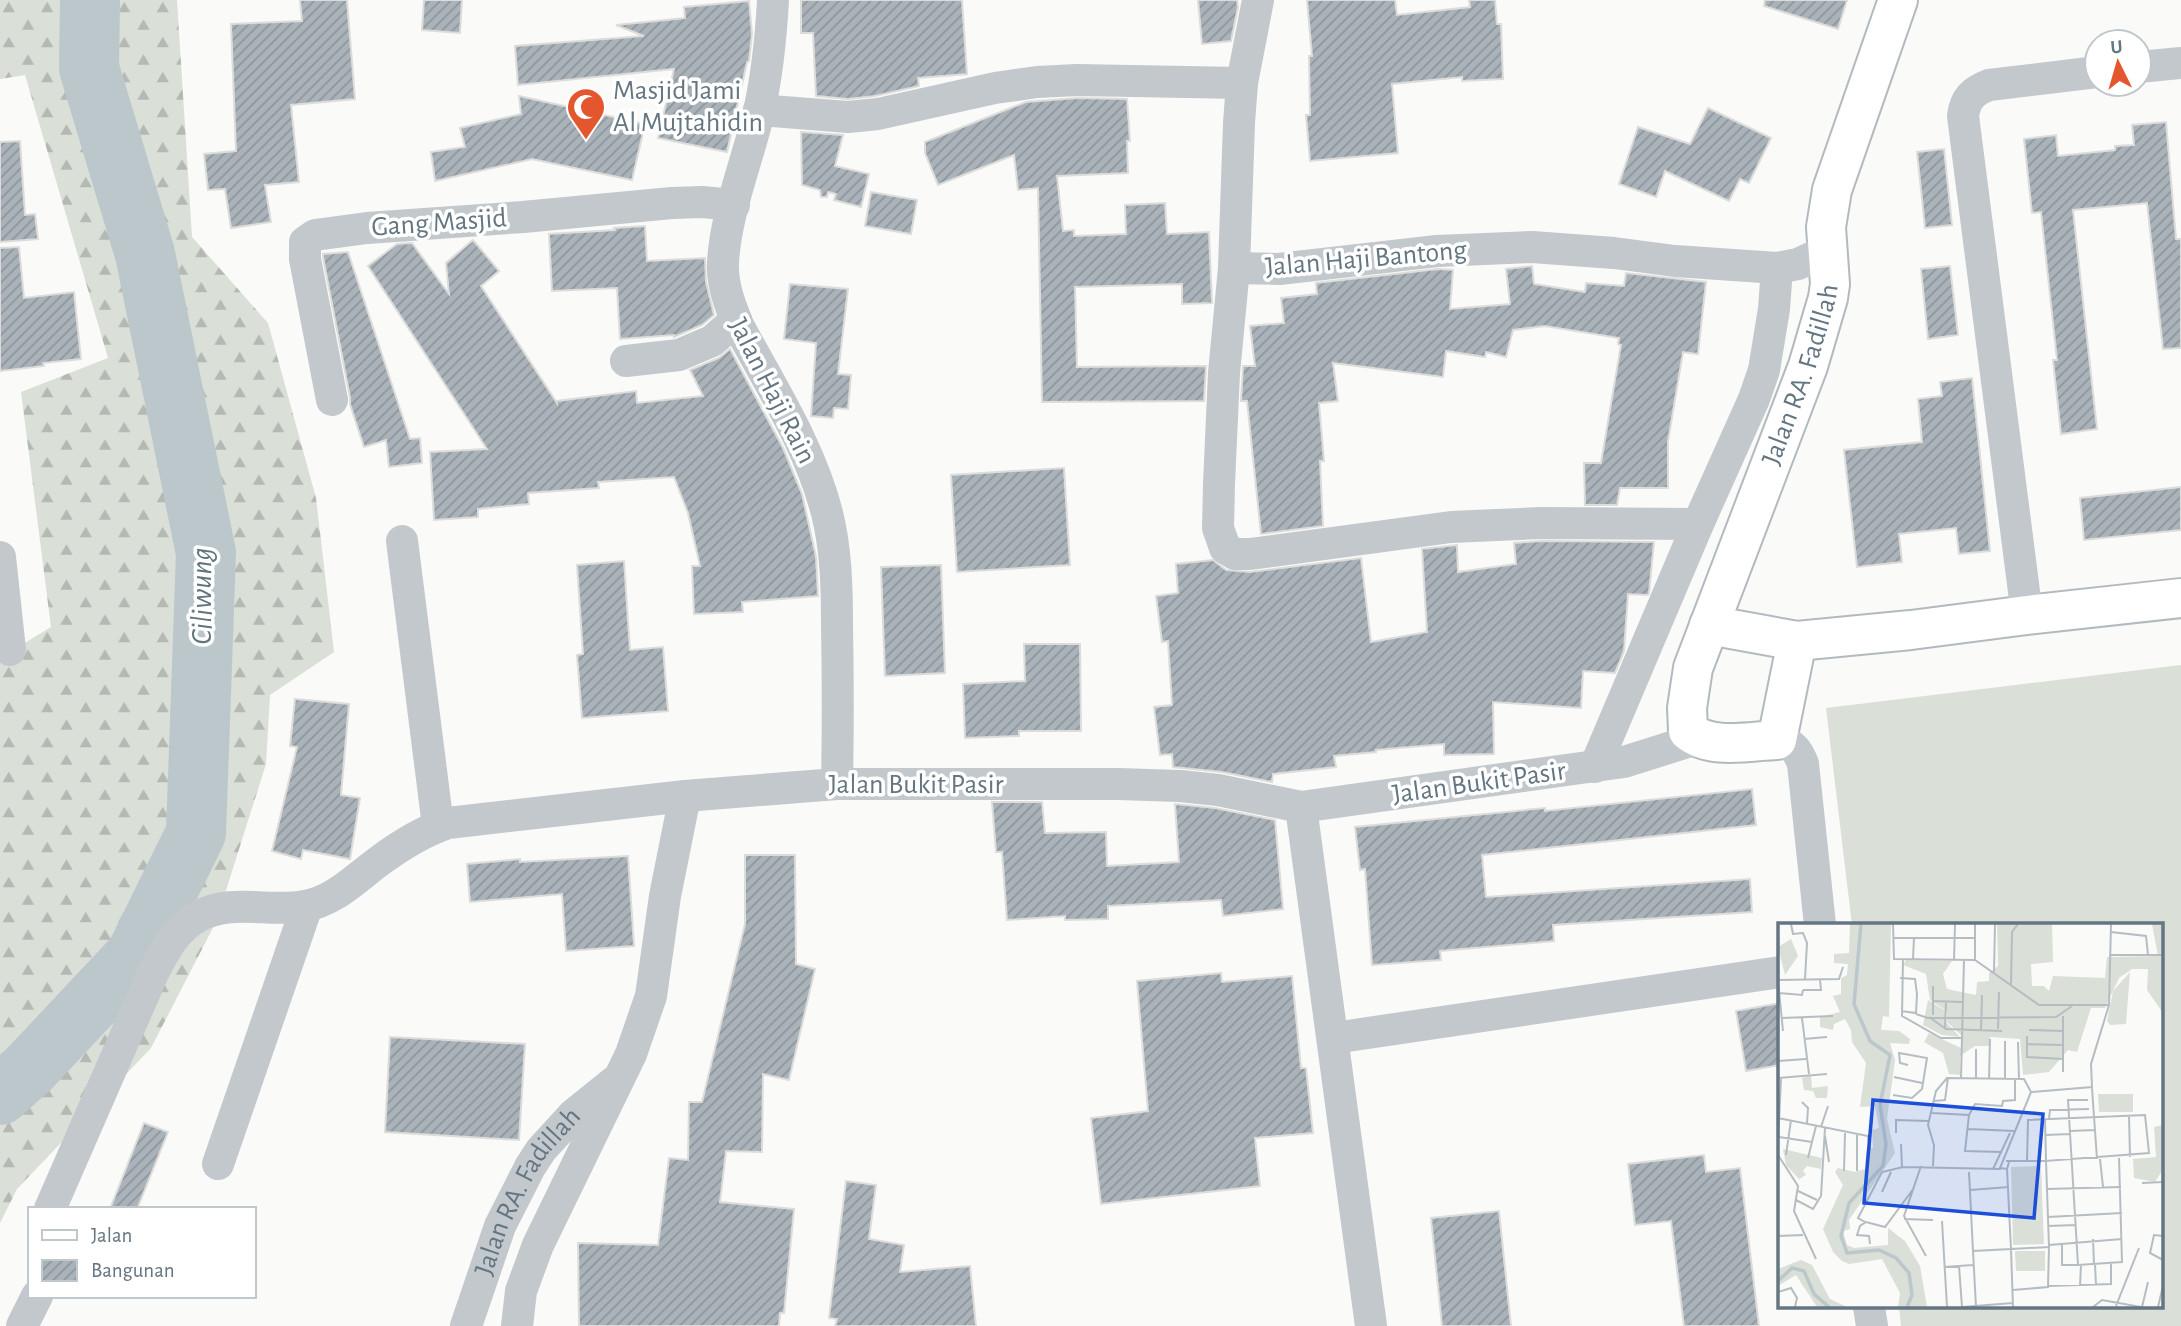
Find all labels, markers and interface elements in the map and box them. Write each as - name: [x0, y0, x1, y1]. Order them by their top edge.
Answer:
- north arrow: [2083, 28, 2153, 98]
- text: U: [2110, 38, 2124, 58]
- place label: Masjid Jami Al Mujtahidin: [613, 77, 763, 137]
- mosque icon: Masjid Jami Al Mujtahidin: [565, 86, 607, 141]
- street label: Gang Masjid: [370, 204, 508, 242]
- street label: Jalan Haji Bantong: [1264, 236, 1468, 282]
- street label: Jalan RA. Fadillah: [1758, 283, 1844, 469]
- street label: Jalan Haji Rain: [723, 314, 821, 468]
- water label: Ciliwung: [187, 547, 217, 645]
- street label: Jalan Bukit Pasir: [1390, 757, 1568, 809]
- street label: Jalan Bukit Pasir: [828, 771, 1004, 799]
- inset map: [1778, 923, 2164, 1308]
- street label: Jalan RA. Fadillah: [470, 1102, 586, 1279]
- legend: [28, 1207, 256, 1298]
- text: Jalan: [91, 1225, 132, 1246]
- text: Bangunan: [91, 1260, 175, 1281]

